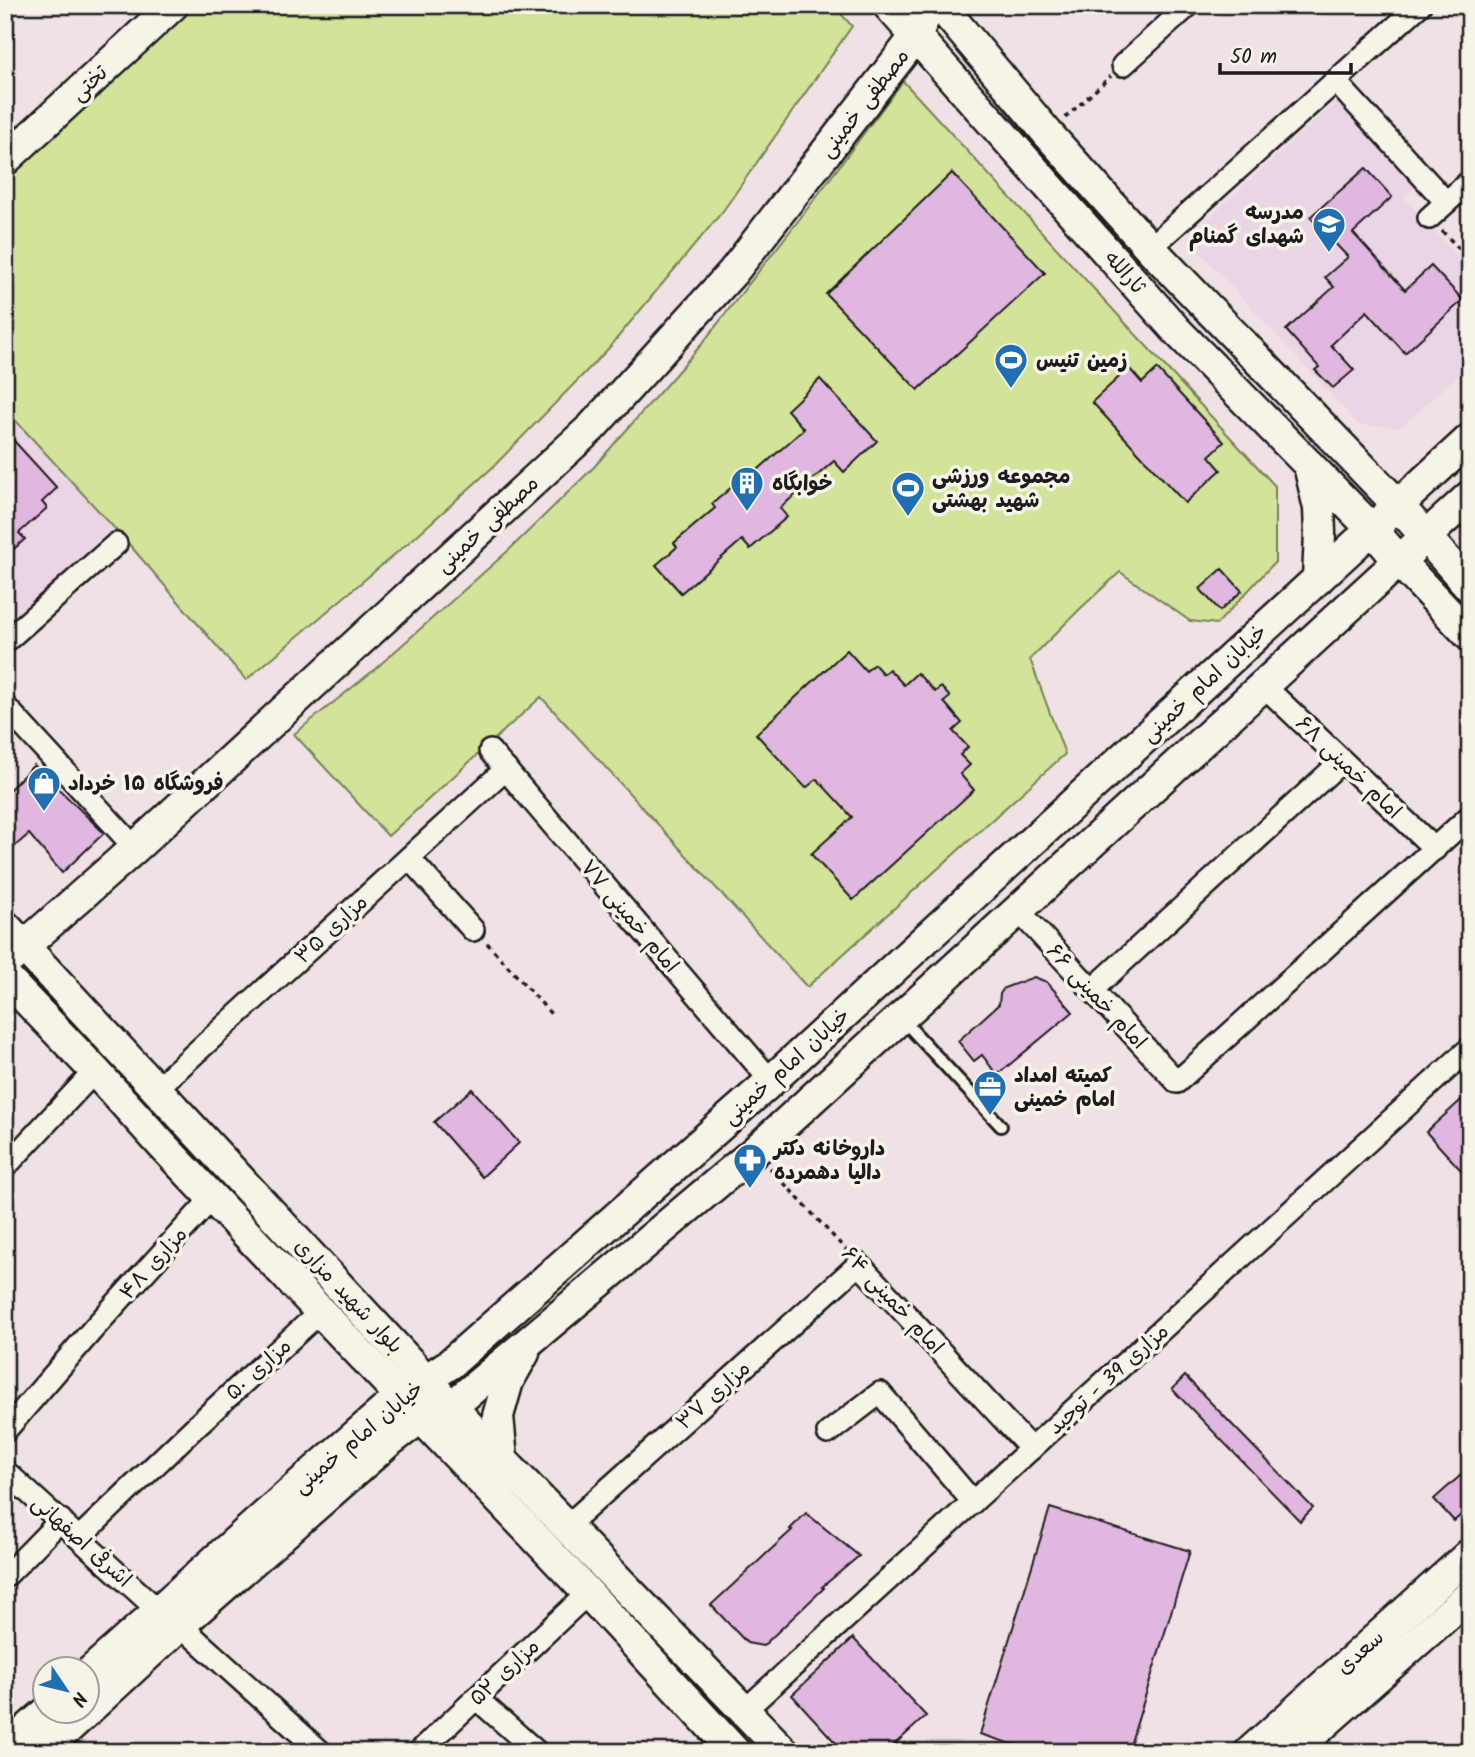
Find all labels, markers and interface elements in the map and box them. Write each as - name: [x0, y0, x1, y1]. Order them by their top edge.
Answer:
- scale bar: [1220, 32, 1351, 76]
- text: 50 m: [1230, 41, 1277, 74]
- street label: مصطفی خمینی: [812, 42, 919, 166]
- street label: تختی: [64, 58, 117, 110]
- place label: مدرسه شهدای گمنام: [1189, 197, 1304, 254]
- school or university icon: مدرسه شهدای گمنام: [1310, 205, 1348, 254]
- street label: ثارالله: [1095, 244, 1153, 303]
- sports icon: زمین تنیس: [992, 341, 1030, 390]
- place label: زمین تنیس: [1036, 345, 1127, 378]
- place label: مجموعه ورزشی شهید بهشتی: [932, 461, 1071, 518]
- building icon: خوابگاه: [728, 464, 766, 513]
- street label: مصطفی خمینی: [429, 468, 547, 582]
- place label: خوابگاه: [772, 468, 832, 501]
- sports icon: مجموعه ورزشی شهید بهشتی: [889, 469, 927, 518]
- street label: خیابان امام خمینی: [1135, 617, 1276, 751]
- street label: امام خمینی ۶۸: [1287, 708, 1409, 828]
- shop icon: فروشگاه ۱۵ خرداد: [25, 764, 63, 813]
- place label: فروشگاه ۱۵ خرداد: [68, 768, 224, 801]
- street label: امام خمینی ۷۷: [571, 853, 686, 981]
- street label: مزاری ۳۵: [288, 887, 376, 973]
- street label: امام خمینی ۶۶: [1038, 936, 1154, 1058]
- street label: خیابان امام خمینی: [716, 1001, 858, 1134]
- place label: کمیته امداد امام خمینی: [1014, 1060, 1115, 1117]
- office icon: کمیته امداد امام خمینی: [971, 1068, 1009, 1117]
- place label: داروخانه دکتر دالیا دهمرده: [772, 1133, 885, 1190]
- pharmacy icon: داروخانه دکتر دالیا دهمرده: [731, 1141, 769, 1190]
- street label: مزاری ۴۸: [112, 1220, 196, 1308]
- street label: بلوار شهید مزاری: [285, 1232, 410, 1362]
- street label: امام خمینی ۶۴: [833, 1239, 951, 1363]
- street label: مزاری 39 - توحید: [1041, 1316, 1177, 1444]
- street label: مزاری ۵۰: [218, 1331, 300, 1409]
- street label: مزاری ۳۷: [669, 1354, 759, 1439]
- street label: خیابان امام خمینی: [286, 1373, 432, 1503]
- street label: اشرفی اصفهانی: [23, 1488, 139, 1596]
- street label: سعدی: [1330, 1623, 1392, 1684]
- street label: مزاری ۵۲: [462, 1632, 548, 1715]
- north arrow: [32, 1656, 102, 1726]
- text: N: [63, 1685, 94, 1712]

